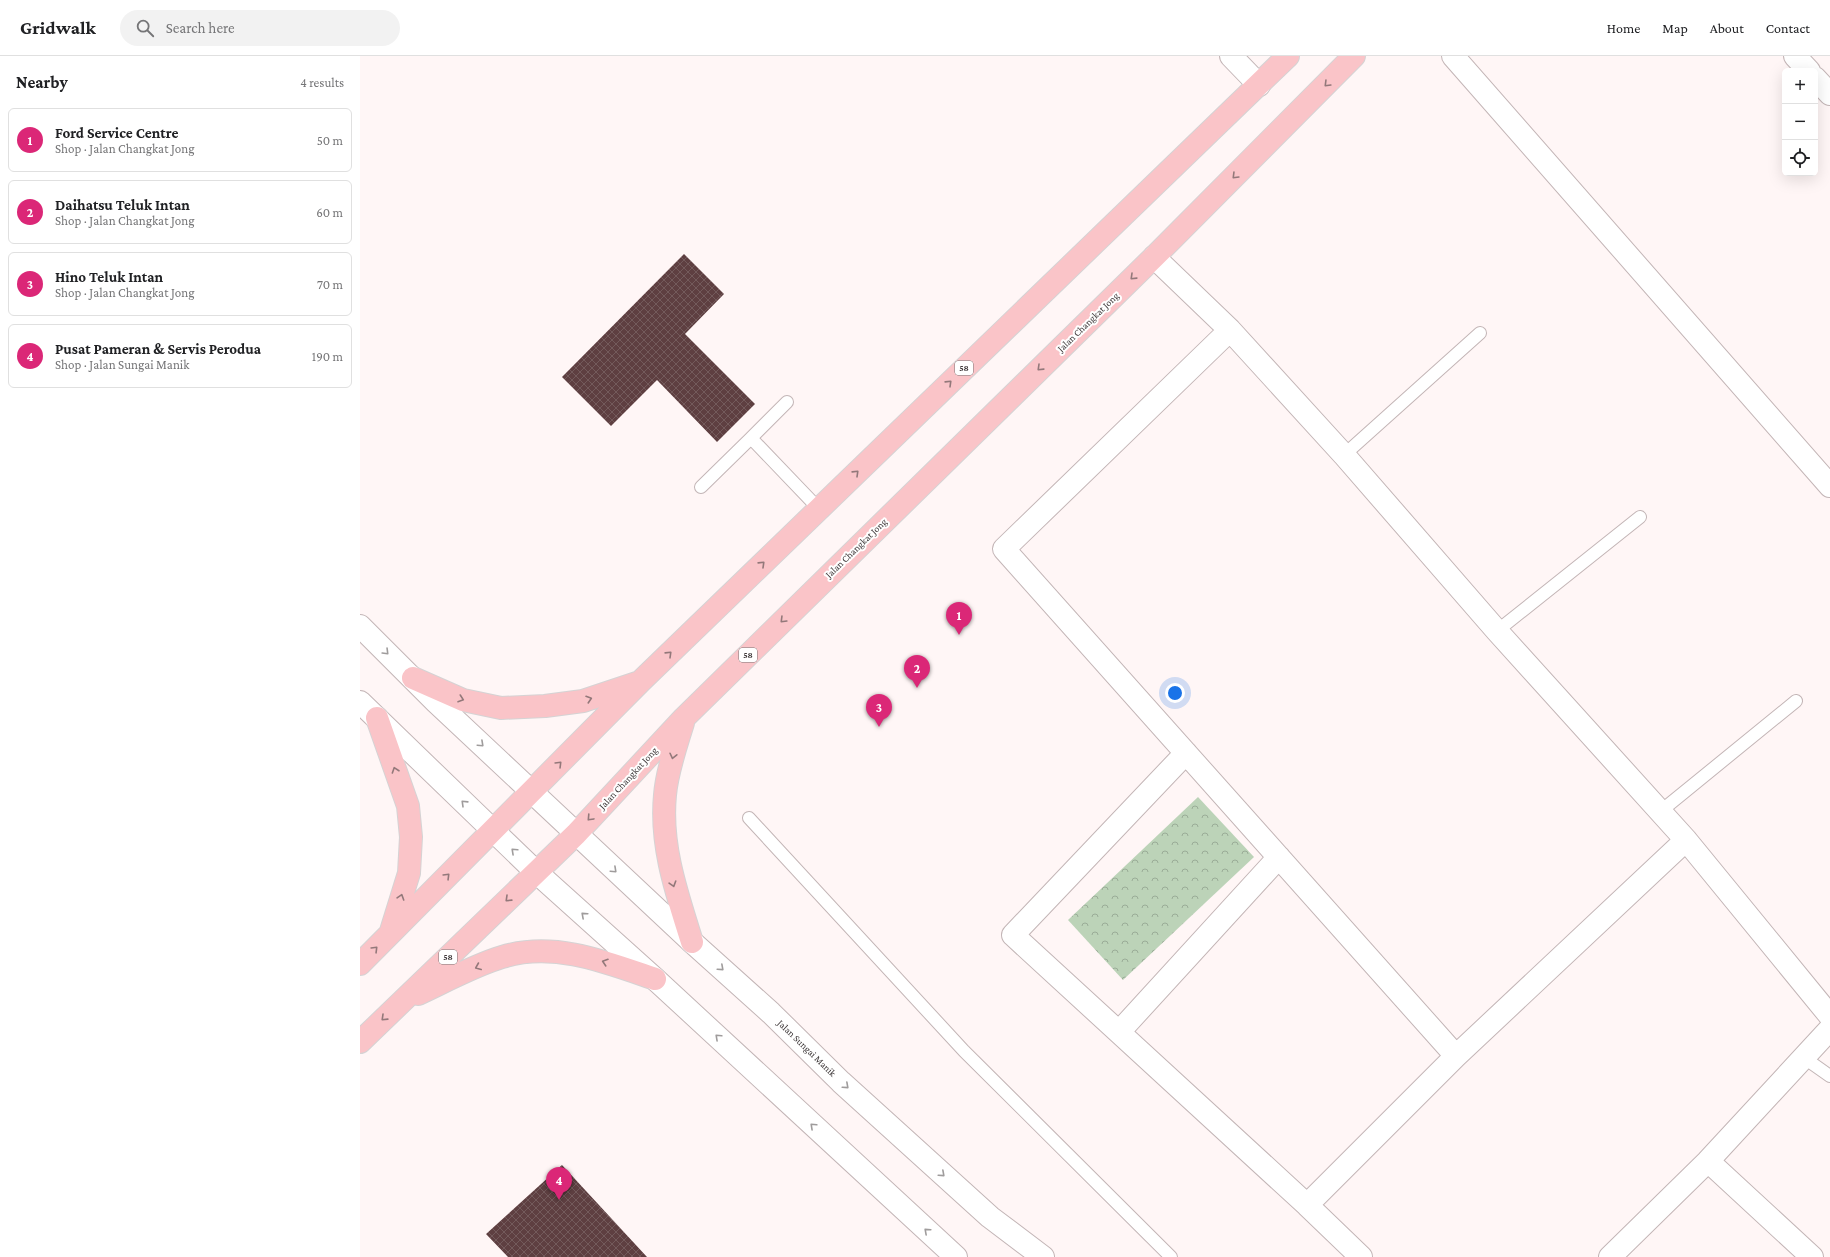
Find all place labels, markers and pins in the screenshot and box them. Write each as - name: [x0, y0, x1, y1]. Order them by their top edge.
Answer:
- pin: 1: [946, 602, 972, 635]
- pin: 2: [904, 655, 930, 688]
- pin: 3: [866, 694, 892, 727]
- pin: 4: [546, 1167, 572, 1200]

